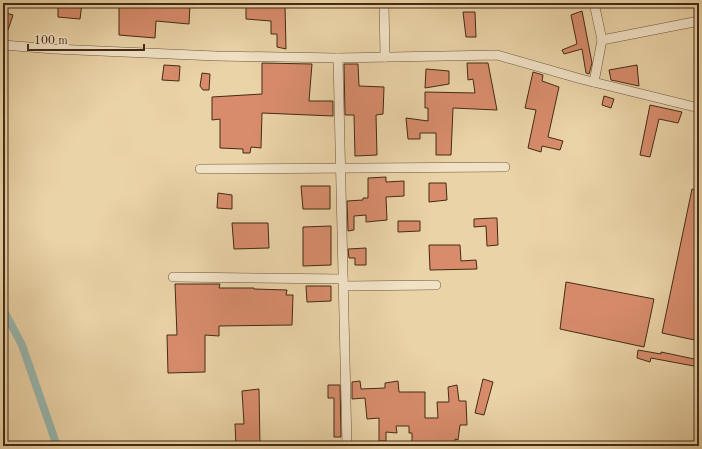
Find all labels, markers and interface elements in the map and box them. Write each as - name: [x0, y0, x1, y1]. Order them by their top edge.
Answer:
- scale bar: [28, 26, 144, 52]
- text: 100 m: [34, 35, 68, 47]

